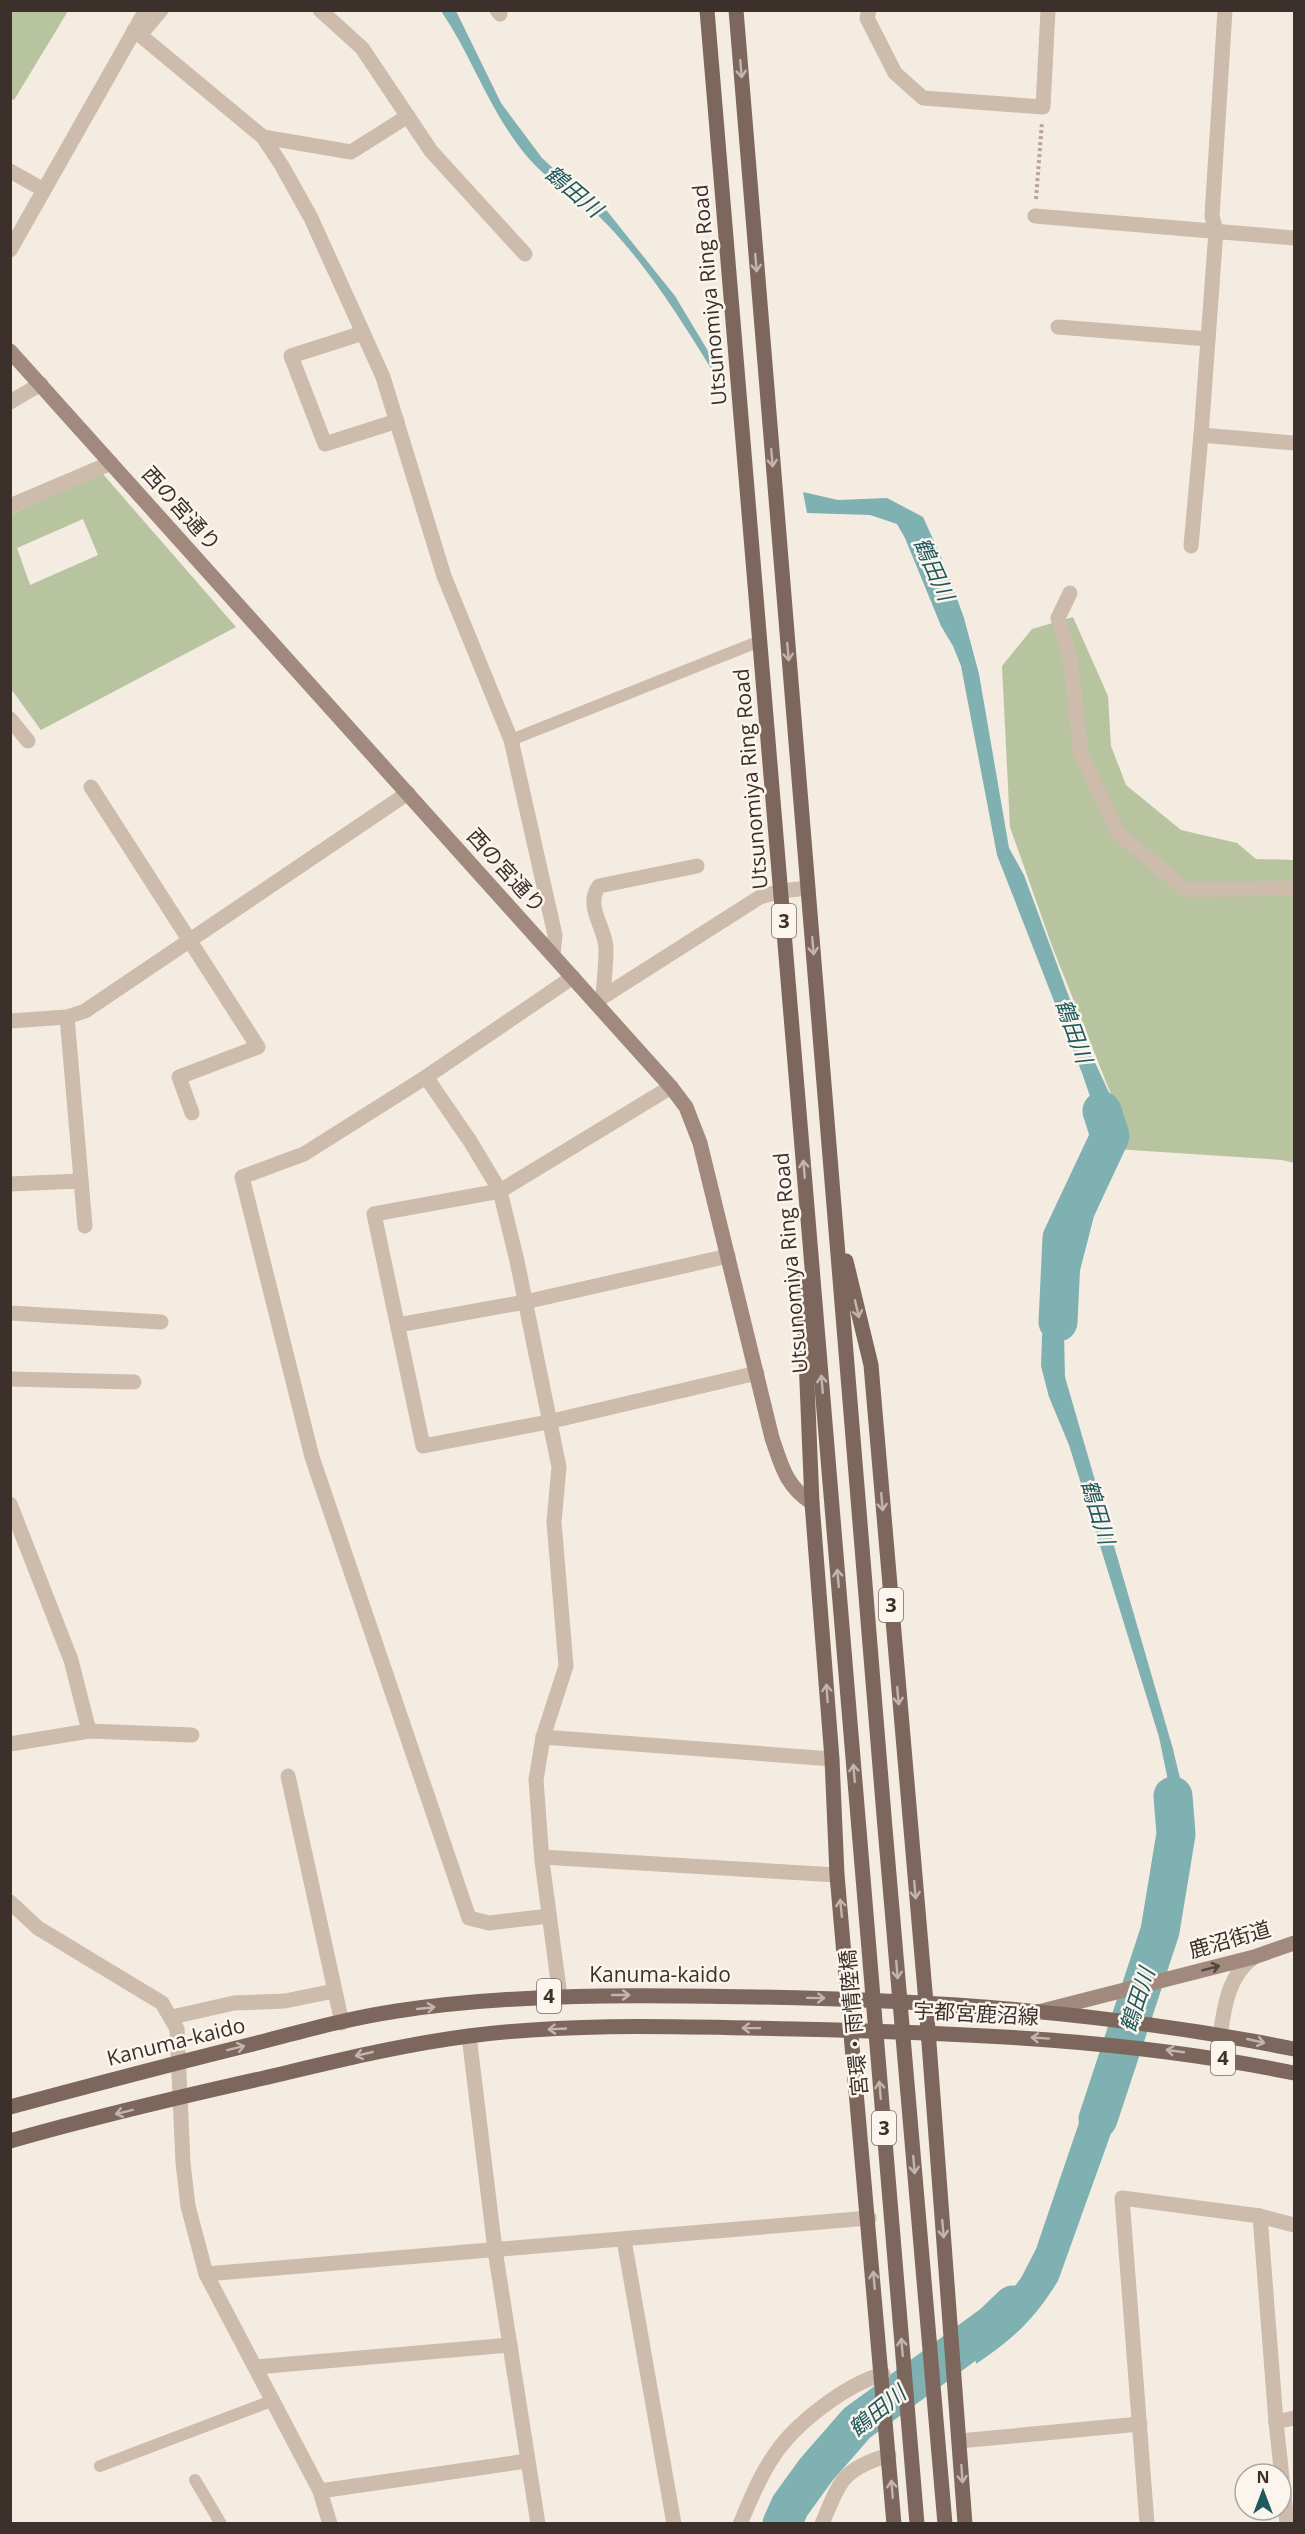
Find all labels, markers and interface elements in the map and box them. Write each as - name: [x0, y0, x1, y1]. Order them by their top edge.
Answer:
- one-way arrow: [736, 58, 747, 78]
- water label: 鶴田川: [540, 158, 611, 224]
- street label: Utsunomiya Ring Road: [685, 183, 733, 407]
- one-way arrow: [751, 253, 762, 273]
- one-way arrow: [767, 447, 778, 467]
- street label: 西の宮通り: [136, 460, 227, 557]
- water label: 鶴田川: [908, 532, 963, 607]
- one-way arrow: [783, 641, 794, 661]
- street label: Utsunomiya Ring Road: [726, 667, 774, 891]
- street label: 西の宮通り: [461, 822, 552, 919]
- road number: 3: [772, 904, 796, 938]
- one-way arrow: [808, 936, 819, 956]
- water label: 鶴田川: [1050, 995, 1101, 1069]
- street label: Utsunomiya Ring Road: [766, 1151, 814, 1375]
- one-way arrow: [798, 1159, 809, 1179]
- one-way arrow: [852, 1299, 864, 1318]
- one-way arrow: [816, 1375, 827, 1395]
- water label: 鶴田川: [1075, 1476, 1124, 1550]
- one-way arrow: [877, 1491, 888, 1511]
- one-way arrow: [832, 1569, 843, 1589]
- road number: 3: [879, 1588, 903, 1622]
- one-way arrow: [821, 1683, 832, 1703]
- one-way arrow: [893, 1686, 904, 1706]
- one-way arrow: [848, 1763, 859, 1783]
- one-way arrow: [910, 1880, 921, 1900]
- one-way arrow: [835, 1899, 846, 1919]
- street label: 鹿沼街道: [1185, 1914, 1274, 1964]
- street label: 宮環・雨情陸橋: [833, 1949, 873, 2098]
- street label: Kanuma-kaido: [589, 1960, 731, 1988]
- one-way arrow: [892, 1960, 903, 1980]
- water label: 鶴田川: [1112, 1962, 1161, 2036]
- one-way arrow: [1201, 1962, 1220, 1974]
- road number: 4: [537, 1979, 561, 2013]
- one-way arrow: [610, 1989, 630, 2001]
- one-way arrow: [805, 1992, 825, 2004]
- street label: 宇都宮鹿沼線: [912, 1996, 1040, 2030]
- one-way arrow: [416, 2002, 436, 2013]
- street label: Kanuma-kaido: [104, 2010, 248, 2072]
- one-way arrow: [742, 2022, 762, 2034]
- one-way arrow: [547, 2023, 567, 2034]
- one-way arrow: [1031, 2033, 1051, 2044]
- one-way arrow: [1246, 2036, 1266, 2047]
- road number: 4: [1211, 2041, 1235, 2075]
- one-way arrow: [226, 2042, 245, 2054]
- one-way arrow: [1166, 2046, 1185, 2057]
- one-way arrow: [354, 2049, 373, 2061]
- one-way arrow: [875, 2080, 886, 2100]
- one-way arrow: [115, 2106, 134, 2118]
- road number: 3: [872, 2111, 896, 2145]
- one-way arrow: [909, 2154, 920, 2174]
- one-way arrow: [938, 2218, 949, 2238]
- one-way arrow: [869, 2271, 880, 2290]
- one-way arrow: [896, 2337, 907, 2357]
- water label: 鶴田川: [841, 2377, 913, 2443]
- north arrow: [1233, 2462, 1293, 2522]
- one-way arrow: [956, 2463, 967, 2483]
- text: N: [1256, 2466, 1270, 2488]
- one-way arrow: [886, 2480, 897, 2500]

